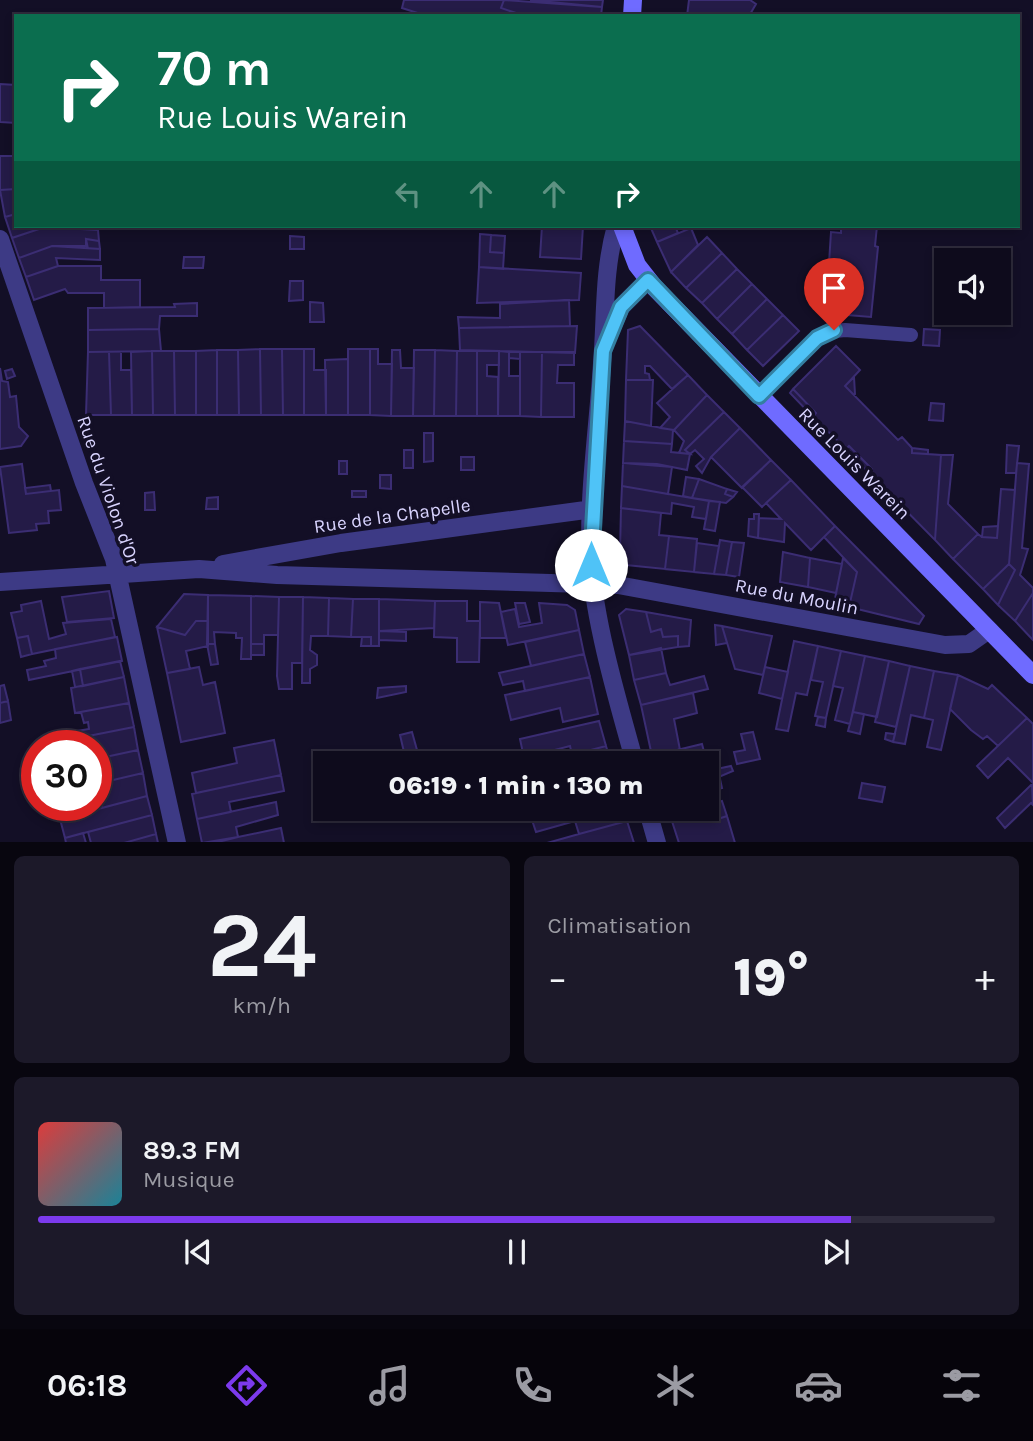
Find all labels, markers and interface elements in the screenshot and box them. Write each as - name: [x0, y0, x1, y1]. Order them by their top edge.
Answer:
- text: 70 m: [157, 40, 271, 97]
- icon: right: [42, 42, 133, 133]
- text: Rue Louis Warein: [157, 99, 408, 136]
- icon: left: [389, 175, 427, 213]
- icon: ahead: [462, 175, 500, 213]
- icon: ahead: [535, 175, 573, 213]
- icon: right: [608, 175, 646, 213]
- map controls: [934, 248, 1011, 325]
- button: sound: [934, 248, 1011, 325]
- pin: [804, 258, 864, 330]
- icon: arrive: [815, 269, 853, 307]
- street label: Rue Louis Warein: [794, 403, 915, 524]
- street label: Rue du Violon d'Or: [72, 413, 144, 568]
- street label: Rue de la Chapelle: [312, 494, 472, 538]
- position arrow: [554, 528, 628, 602]
- street label: Rue du Moulin: [733, 574, 860, 620]
- speed limit sign: 30: [21, 730, 112, 821]
- text: 06:19 · 1 min · 130 m: [389, 770, 643, 801]
- text: 24: [207, 893, 316, 999]
- text: Climatisation: [548, 912, 691, 939]
- text: 19°: [733, 947, 809, 1008]
- text: −: [548, 956, 567, 1001]
- text: +: [975, 956, 995, 1001]
- text: km/h: [233, 992, 291, 1019]
- text: 89.3 FM: [143, 1135, 241, 1166]
- text: Musique: [143, 1166, 235, 1193]
- icon: previous: [179, 1233, 217, 1271]
- icon: pause: [498, 1233, 536, 1271]
- icon: next: [817, 1233, 855, 1271]
- icon: directions: [222, 1361, 271, 1410]
- icon: music: [365, 1361, 414, 1410]
- icon: phone: [508, 1361, 557, 1410]
- icon: climate: [651, 1361, 700, 1410]
- icon: car: [794, 1361, 843, 1410]
- icon: filters: [937, 1361, 986, 1410]
- text: 06:18: [47, 1367, 127, 1404]

